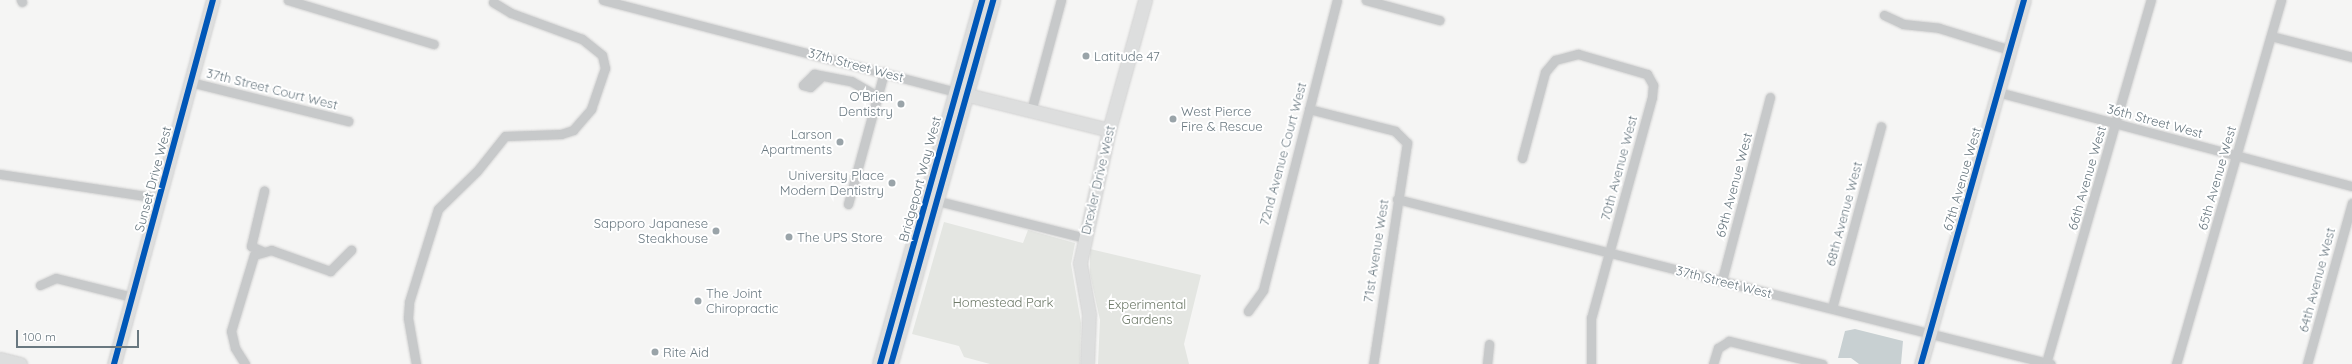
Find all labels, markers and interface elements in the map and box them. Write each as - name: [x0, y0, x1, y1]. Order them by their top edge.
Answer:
- street label: 37th Street West: [807, 45, 905, 85]
- place label: Latitude 47: [1094, 48, 1160, 64]
- marker: Latitude 47: [1081, 51, 1091, 61]
- street label: 37th Street Court West: [205, 65, 339, 113]
- street label: 72nd Avenue Court West: [1256, 81, 1310, 227]
- place label: O'Brien Dentistry: [839, 89, 893, 120]
- marker: O'Brien Dentistry: [896, 99, 906, 109]
- street label: 36th Street West: [2105, 101, 2205, 141]
- place label: West Pierce Fire & Rescue: [1181, 104, 1263, 135]
- street label: Bridgeport Way West: [896, 114, 944, 244]
- marker: West Pierce Fire & Rescue: [1168, 114, 1178, 124]
- street label: 70th Avenue West: [1597, 114, 1641, 222]
- street label: Sunset Drive West: [131, 124, 175, 234]
- street label: Drexler Drive West: [1078, 124, 1118, 236]
- street label: 66th Avenue West: [2065, 124, 2109, 232]
- street label: 65th Avenue West: [2195, 124, 2239, 232]
- street label: 67th Avenue West: [1940, 125, 1984, 233]
- place label: Larson Apartments: [761, 127, 832, 158]
- street label: 69th Avenue West: [1713, 131, 1755, 239]
- marker: Larson Apartments: [835, 137, 845, 147]
- street label: 68th Avenue West: [1823, 160, 1865, 268]
- place label: University Place Modern Dentistry: [780, 168, 884, 199]
- marker: University Place Modern Dentistry: [887, 178, 897, 188]
- street label: 71st Avenue West: [1360, 198, 1392, 304]
- place label: Sapporo Japanese Steakhouse: [594, 216, 708, 247]
- marker: Sapporo Japanese Steakhouse: [711, 226, 721, 236]
- street label: 64th Avenue West: [2296, 226, 2338, 334]
- place label: The UPS Store: [797, 229, 883, 245]
- marker: The UPS Store: [784, 232, 794, 242]
- street label: 37th Street West: [1675, 263, 1773, 301]
- place label: The Joint Chiropractic: [706, 286, 778, 317]
- park label: Homestead Park: [952, 294, 1054, 310]
- marker: The Joint Chiropractic: [693, 296, 703, 306]
- park label: Experimental Gardens: [1108, 297, 1186, 328]
- scale bar: [18, 322, 141, 348]
- text: 100 m: [23, 329, 56, 344]
- place label: Rite Aid: [663, 344, 709, 360]
- marker: Rite Aid: [650, 347, 660, 357]

